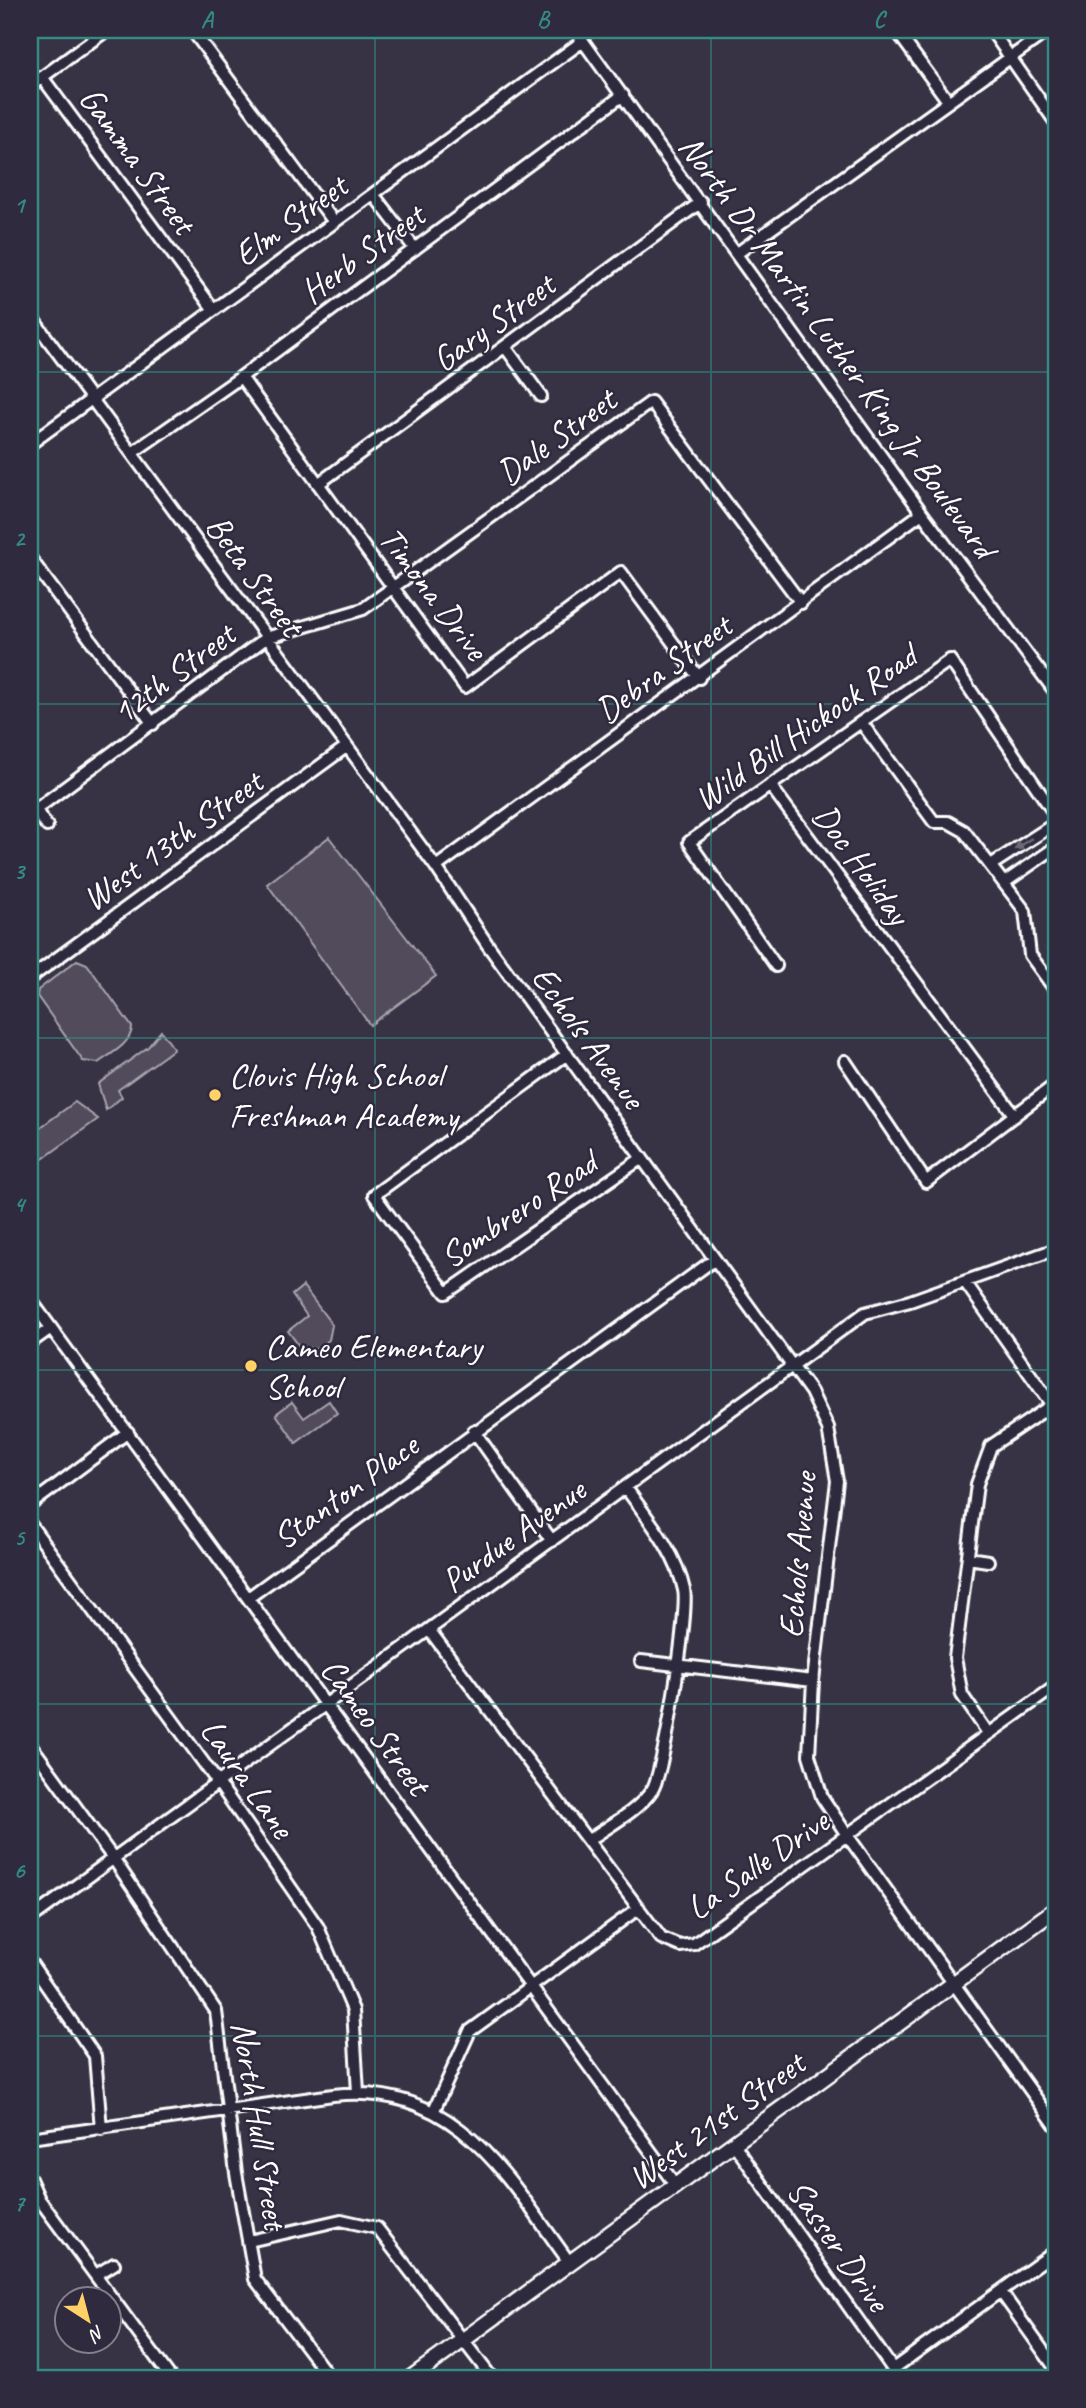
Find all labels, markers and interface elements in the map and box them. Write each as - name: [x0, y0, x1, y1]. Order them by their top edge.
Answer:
- text: A: [201, 5, 215, 34]
- text: B: [537, 5, 551, 34]
- text: C: [874, 5, 888, 34]
- street label: Gamma Street: [69, 78, 208, 246]
- street label: North Dr Martin Luther King Jr Boulevard: [669, 126, 1010, 571]
- street label: Elm Street: [225, 162, 359, 277]
- text: 1: [14, 191, 27, 220]
- street label: Herb Street: [291, 191, 436, 314]
- street label: Gary Street: [423, 261, 566, 382]
- street label: Dale Street: [488, 376, 628, 495]
- street label: Beta Street: [195, 506, 316, 648]
- street label: Timona Drive: [369, 518, 500, 671]
- text: 2: [14, 524, 27, 553]
- street label: Debra Street: [586, 602, 743, 733]
- street label: 12th Street: [103, 610, 247, 734]
- street label: Wild Bill Hickock Road: [685, 631, 930, 821]
- street label: West 13th Street: [73, 758, 274, 921]
- street label: Doc Holiday: [803, 795, 922, 936]
- one-way arrow: [1014, 838, 1033, 851]
- text: 3: [14, 857, 27, 886]
- street label: Echols Avenue: [522, 957, 657, 1120]
- place label: Clovis High School Freshman Academy: [229, 1053, 461, 1138]
- marker: Clovis High School Freshman Academy: [207, 1087, 223, 1103]
- street label: Sombrero Road: [431, 1138, 610, 1278]
- text: 4: [14, 1190, 27, 1219]
- place label: Cameo Elementary School: [265, 1324, 485, 1409]
- marker: Cameo Elementary School: [243, 1358, 259, 1374]
- street label: Stanton Place: [264, 1422, 429, 1559]
- street label: Purdue Avenue: [432, 1466, 597, 1603]
- street label: Echols Avenue: [768, 1468, 827, 1640]
- text: 5: [14, 1523, 26, 1552]
- street label: Cameo Street: [311, 1649, 443, 1807]
- street label: Laura Lane: [190, 1710, 307, 1849]
- street label: La Salle Drive: [677, 1797, 840, 1930]
- text: 6: [14, 1856, 27, 1885]
- street label: North Hull Street: [221, 2018, 299, 2236]
- street label: West 21st Street: [619, 2039, 816, 2200]
- street label: Sasser Drive: [777, 2171, 902, 2322]
- text: 7: [14, 2189, 27, 2218]
- north arrow: [52, 2286, 122, 2356]
- text: N: [83, 2320, 109, 2348]

